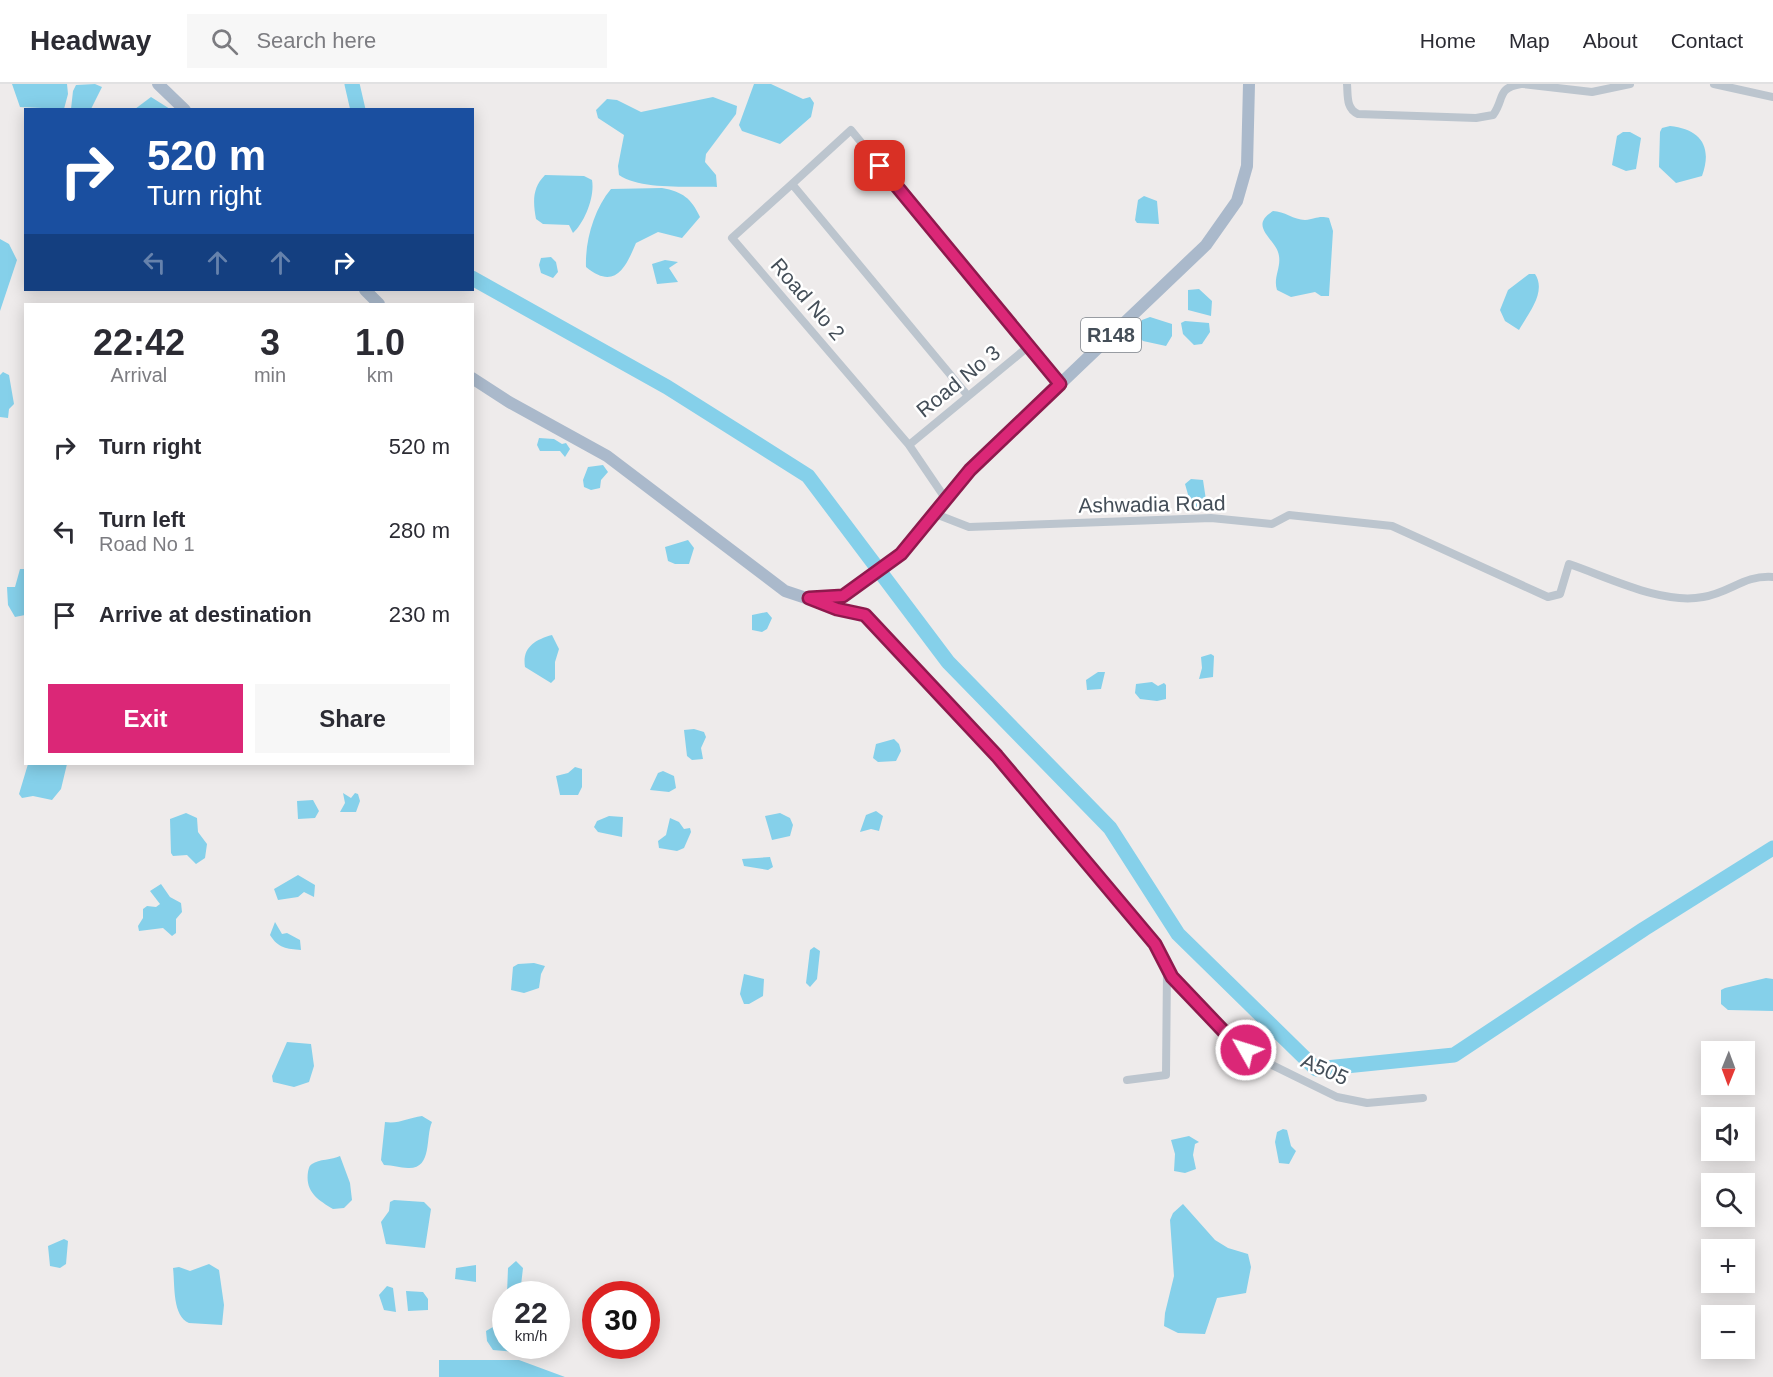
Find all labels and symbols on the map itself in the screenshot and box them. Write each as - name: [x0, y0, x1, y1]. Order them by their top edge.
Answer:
- pin: [854, 140, 905, 191]
- street label: Road No 2: [766, 254, 850, 344]
- road number: R148: [1081, 318, 1141, 352]
- street label: Road No 3: [912, 340, 1004, 422]
- street label: Ashwadia Road: [1078, 491, 1226, 517]
- position arrow: [1214, 1018, 1278, 1082]
- north arrow: [1701, 1041, 1755, 1095]
- street label: A505: [1298, 1049, 1352, 1089]
- speed limit sign: 30: [582, 1281, 660, 1359]

